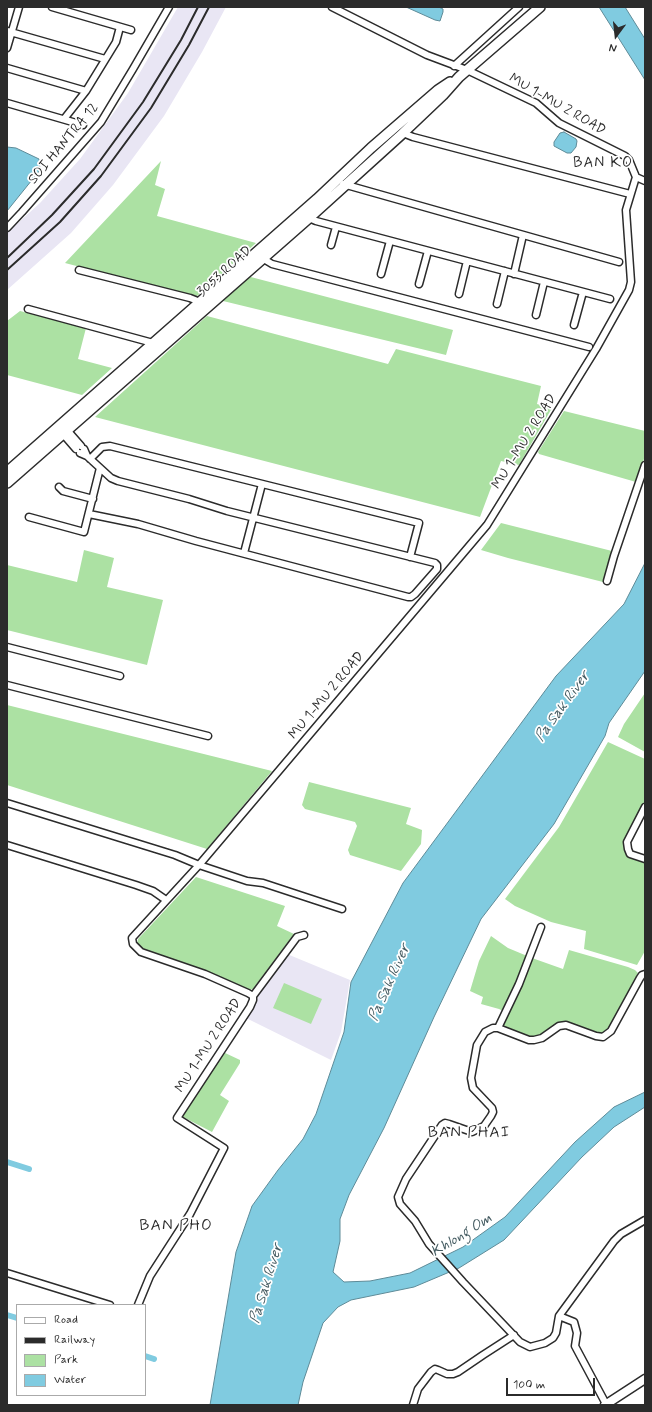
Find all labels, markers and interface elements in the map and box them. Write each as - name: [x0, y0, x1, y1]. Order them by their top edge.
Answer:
- north arrow: [596, 16, 636, 56]
- text: N: [608, 40, 618, 55]
- street label: MU 1-MU 2 ROAD: [506, 70, 608, 140]
- street label: SOI HANTRA 12: [25, 100, 103, 188]
- district label: BAN KO: [573, 155, 633, 173]
- street label: 3053 ROAD: [194, 243, 256, 301]
- street label: MU 1-MU 2 ROAD: [489, 391, 561, 493]
- street label: MU 1-MU 2 ROAD: [286, 649, 368, 743]
- water label: Pa Sak River: [532, 669, 594, 745]
- water label: Pa Sak River: [365, 942, 415, 1024]
- street label: MU 1-MU 2 ROAD: [172, 996, 246, 1096]
- district label: BAN PHAI: [428, 1124, 510, 1144]
- water label: Khlong Om: [428, 1210, 496, 1262]
- district label: BAN PHO: [140, 1217, 212, 1237]
- water label: Pa Sak River: [246, 1242, 288, 1326]
- legend: [16, 1304, 146, 1396]
- text: Road: [54, 1312, 78, 1328]
- text: Railway: [54, 1332, 95, 1348]
- text: Park: [54, 1352, 78, 1368]
- scale bar: [508, 1370, 597, 1396]
- text: Water: [54, 1372, 86, 1388]
- text: 100 m: [513, 1377, 545, 1393]

